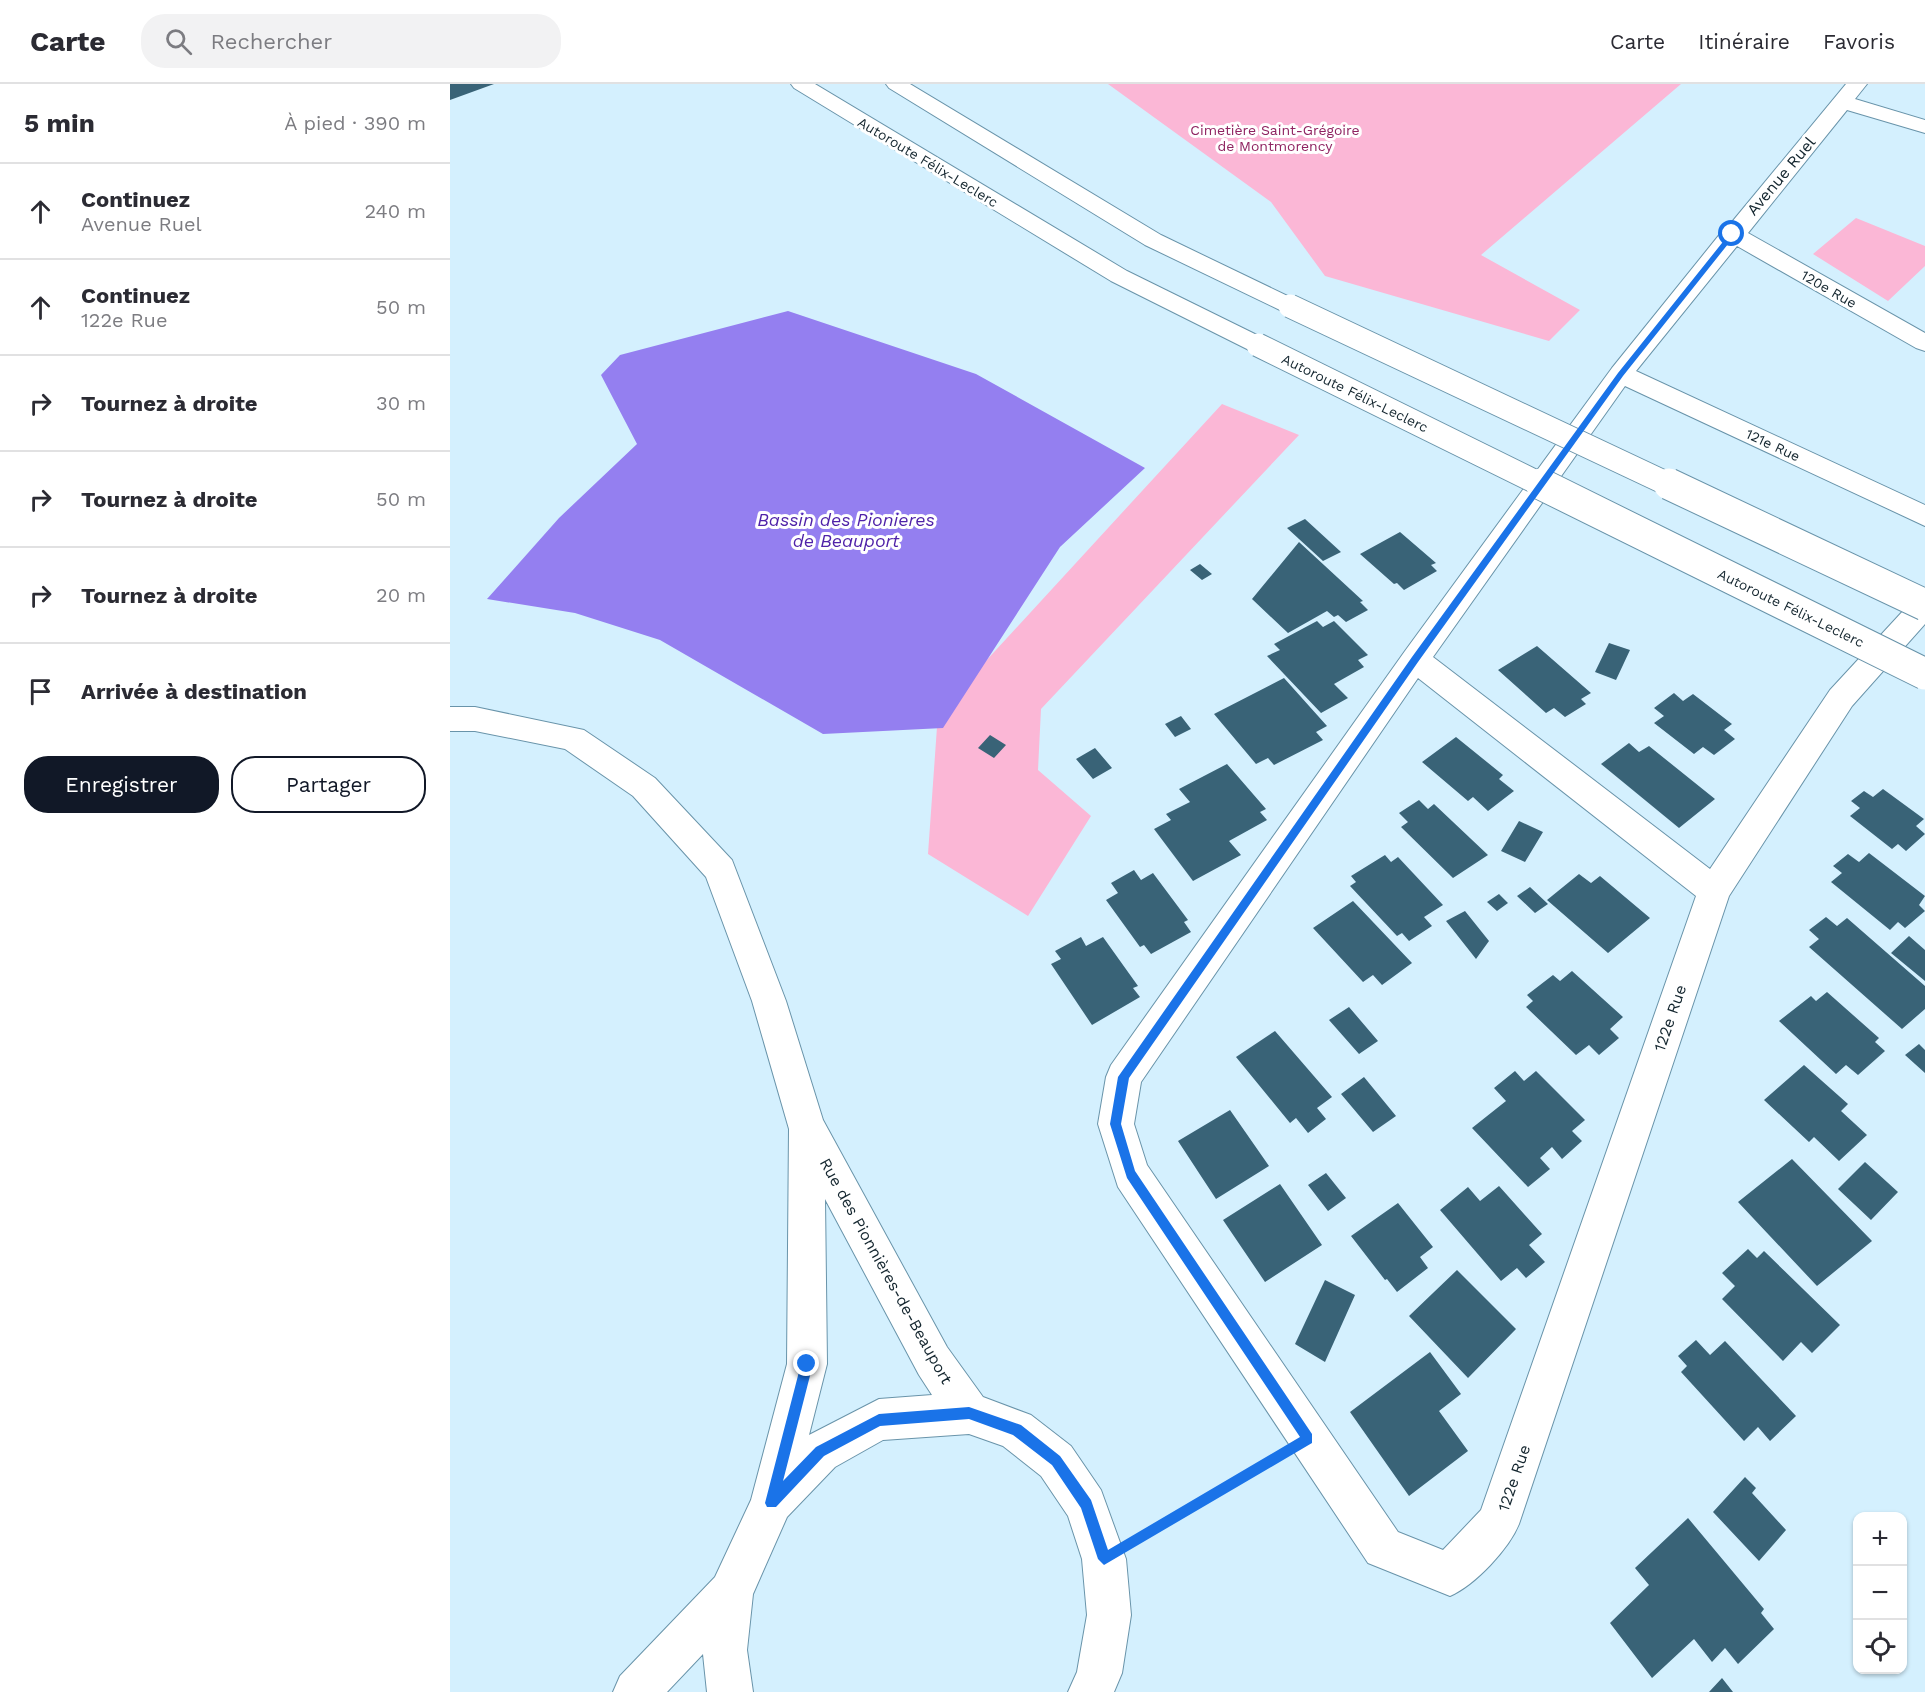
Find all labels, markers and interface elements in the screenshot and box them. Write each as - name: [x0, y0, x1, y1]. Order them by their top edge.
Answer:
- search box: [141, 14, 561, 68]
- text: Carte: [30, 25, 105, 58]
- icon: search: [162, 25, 195, 58]
- text: Rechercher: [210, 29, 332, 54]
- text: Carte: [1610, 29, 1665, 54]
- text: Itinéraire: [1698, 29, 1790, 54]
- text: Favoris: [1823, 29, 1895, 54]
- text: 5 min: [24, 108, 95, 138]
- text: À pied · 390 m: [284, 111, 426, 135]
- street label: Autoroute Félix-Leclerc: [855, 114, 1001, 210]
- park label: Cimetière Saint-Grégoire de Montmorency: [1190, 122, 1360, 154]
- street label: Avenue Ruel: [1743, 133, 1819, 219]
- text: Continuez: [81, 187, 190, 212]
- icon: ahead: [24, 195, 57, 228]
- text: 240 m: [364, 199, 426, 223]
- text: Avenue Ruel: [81, 212, 202, 236]
- route start: [1718, 220, 1744, 246]
- street label: 120e Rue: [1799, 267, 1859, 311]
- text: Continuez: [81, 283, 190, 308]
- icon: ahead: [24, 291, 57, 324]
- text: 50 m: [376, 295, 426, 319]
- text: 122e Rue: [81, 308, 167, 332]
- street label: Autoroute Félix-Leclerc: [1279, 351, 1431, 435]
- icon: right: [24, 387, 57, 420]
- text: Tournez à droite: [81, 391, 258, 416]
- text: 30 m: [376, 391, 426, 415]
- street label: 121e Rue: [1743, 426, 1803, 464]
- icon: right: [24, 483, 57, 516]
- text: Tournez à droite: [81, 487, 258, 512]
- text: 50 m: [376, 487, 426, 511]
- water label: Bassin des Pionieres de Beauport: [757, 509, 935, 551]
- street label: Autoroute Félix-Leclerc: [1715, 566, 1867, 650]
- icon: right: [24, 579, 57, 612]
- text: Tournez à droite: [81, 583, 258, 608]
- text: 20 m: [376, 583, 426, 607]
- icon: arrive: [24, 675, 57, 708]
- text: Arrivée à destination: [81, 679, 307, 704]
- button: Enregistrer: [24, 756, 219, 813]
- button: Partager: [231, 756, 426, 813]
- street label: 122e Rue: [1650, 982, 1690, 1054]
- street label: Rue des Pionnières-de-Beauport: [816, 1155, 956, 1388]
- route end: [793, 1350, 819, 1376]
- street label: 122e Rue: [1494, 1442, 1534, 1514]
- map controls: [1853, 1512, 1907, 1674]
- button: +: [1853, 1512, 1907, 1566]
- button: −: [1853, 1566, 1907, 1620]
- button: locate: [1853, 1620, 1907, 1674]

